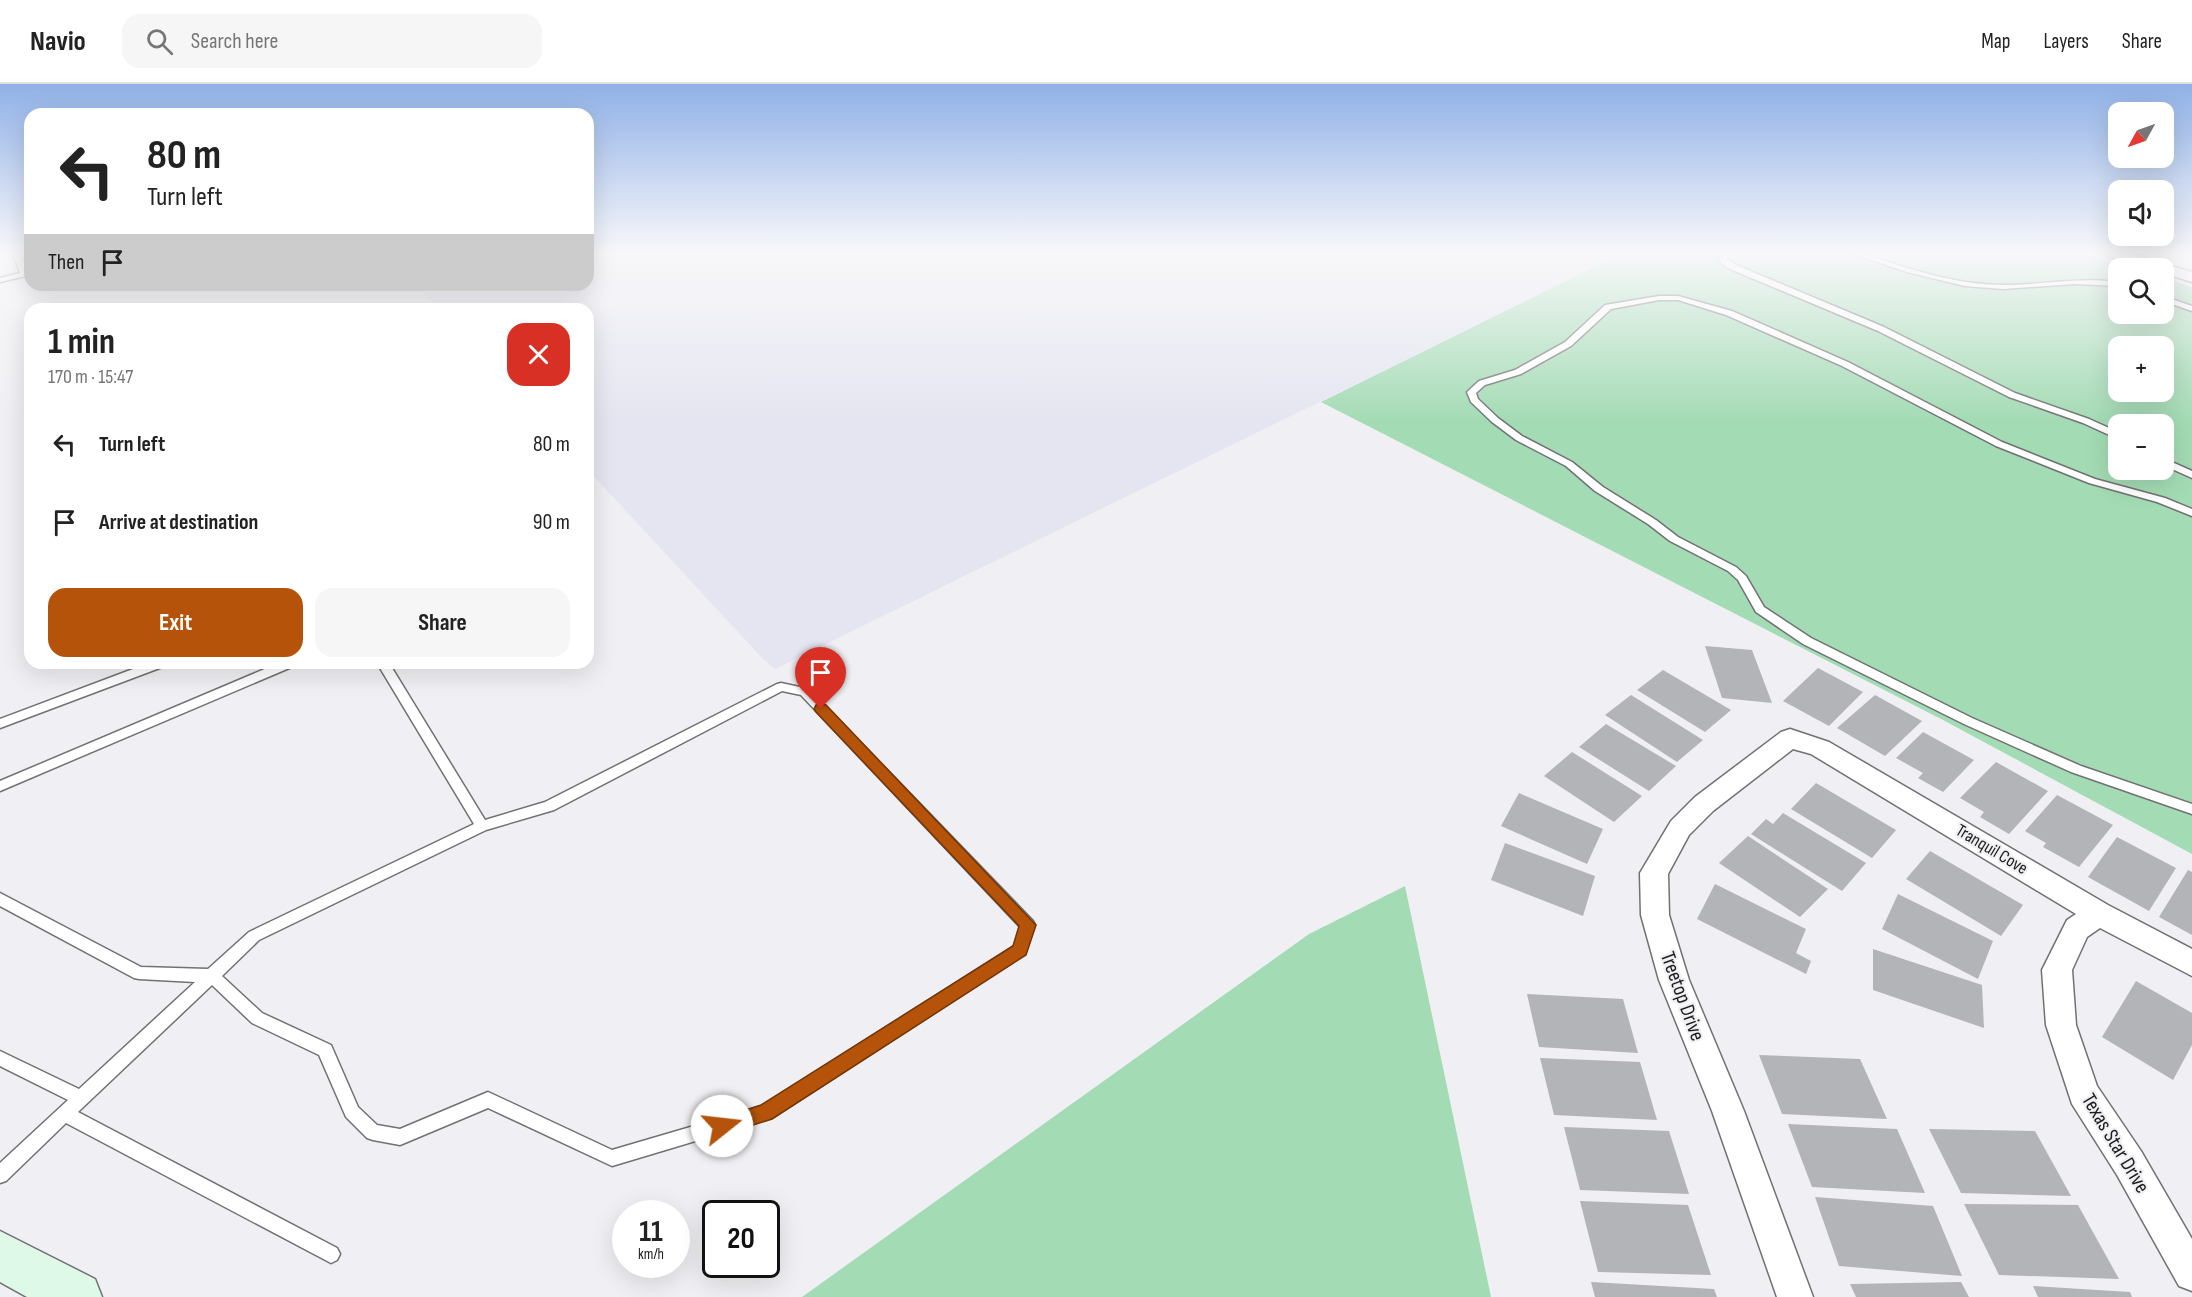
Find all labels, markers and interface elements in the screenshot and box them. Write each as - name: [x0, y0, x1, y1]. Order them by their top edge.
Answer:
- search box: [122, 14, 542, 68]
- text: Navio: [30, 25, 86, 58]
- icon: search: [143, 25, 176, 58]
- text: Search here: [191, 28, 278, 55]
- text: Map: [1981, 29, 2010, 54]
- text: Layers: [2043, 29, 2089, 54]
- text: Share: [2122, 29, 2162, 54]
- north arrow: [2108, 102, 2174, 168]
- map controls: [2108, 102, 2174, 480]
- text: 80 m: [147, 130, 221, 181]
- icon: left: [48, 132, 126, 210]
- button: sound: [2108, 180, 2174, 246]
- text: Turn left: [147, 181, 223, 213]
- icon: arrive: [96, 246, 129, 279]
- text: Then: [48, 249, 84, 276]
- button: search: [2108, 258, 2174, 324]
- text: 1 min: [48, 321, 115, 364]
- button: close: [507, 323, 570, 386]
- button: +: [2108, 336, 2174, 402]
- text: 170 m · 15:47: [48, 365, 133, 389]
- button: −: [2108, 414, 2174, 480]
- icon: left: [48, 428, 81, 461]
- text: Turn left: [99, 431, 165, 458]
- text: 80 m: [533, 431, 570, 458]
- icon: arrive: [48, 506, 81, 539]
- text: Arrive at destination: [99, 509, 258, 536]
- text: 90 m: [533, 509, 570, 536]
- button: Exit: [48, 588, 303, 657]
- button: Share: [315, 588, 570, 657]
- pin: [795, 647, 846, 709]
- icon: arrive: [804, 656, 837, 689]
- street label: Tranquil Cove: [1952, 820, 2031, 879]
- street label: Treetop Drive: [1655, 948, 1710, 1044]
- street label: Texas Star Drive: [2076, 1089, 2155, 1197]
- position arrow: [690, 1094, 754, 1158]
- speed limit sign: 20: [702, 1200, 780, 1278]
- text: 11: [639, 1214, 663, 1250]
- text: km/h: [638, 1245, 664, 1264]

